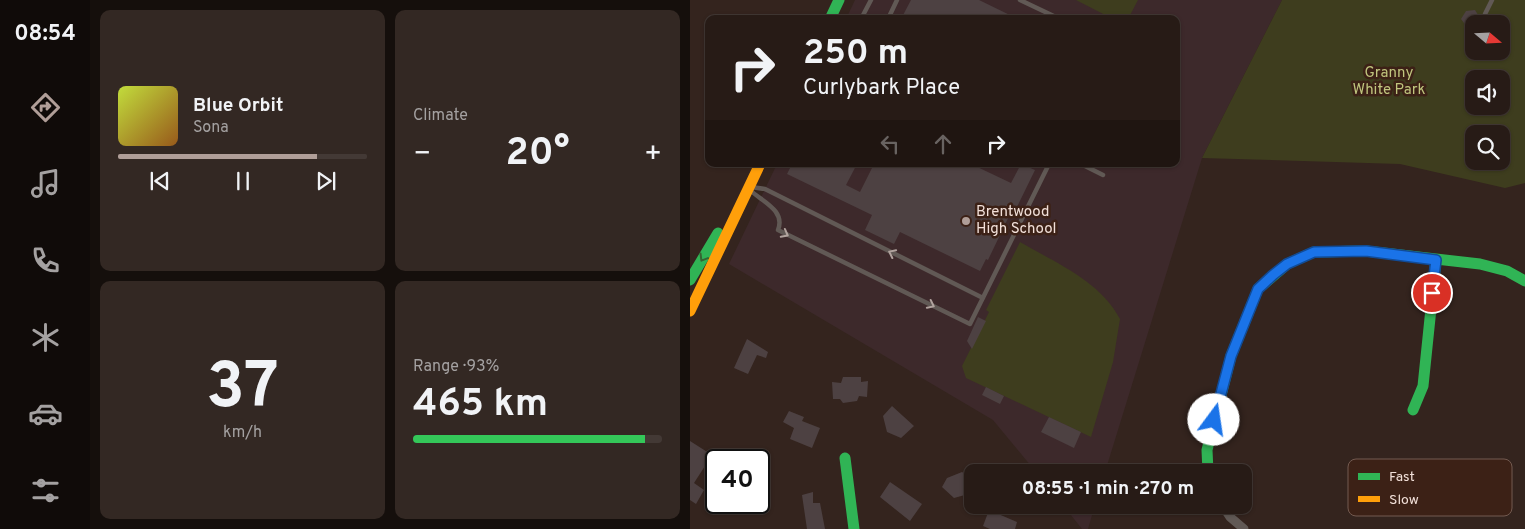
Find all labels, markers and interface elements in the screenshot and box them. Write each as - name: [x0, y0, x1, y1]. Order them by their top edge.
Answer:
- north arrow: [1465, 15, 1510, 60]
- map controls: [1465, 15, 1510, 170]
- text: 08:54: [14, 21, 76, 48]
- text: 250 m: [803, 32, 908, 76]
- icon: right: [720, 35, 785, 100]
- park label: Granny White Park: [1353, 64, 1425, 100]
- button: sound: [1465, 70, 1510, 115]
- text: Curlybark Place: [803, 75, 960, 102]
- icon: directions: [28, 90, 63, 125]
- text: Blue Orbit: [193, 94, 283, 118]
- text: Climate: [413, 106, 468, 126]
- text: Sona: [193, 118, 229, 138]
- button: search: [1465, 125, 1510, 170]
- text: 20°: [505, 130, 570, 179]
- icon: left: [876, 130, 904, 158]
- icon: ahead: [929, 130, 957, 158]
- icon: right: [982, 130, 1010, 158]
- text: −: [413, 137, 431, 173]
- text: +: [644, 137, 662, 173]
- icon: music: [28, 166, 63, 201]
- icon: previous: [146, 167, 174, 195]
- icon: pause: [229, 167, 257, 195]
- icon: next: [312, 167, 340, 195]
- place label: Brentwood High School: [976, 203, 1057, 239]
- marker: Brentwood High School: [960, 215, 972, 227]
- one-way arrow: [780, 228, 789, 238]
- icon: phone: [28, 243, 63, 278]
- one-way arrow: [888, 249, 897, 259]
- one-way arrow: [700, 252, 710, 261]
- pin: [1411, 272, 1453, 314]
- icon: arrive: [1418, 279, 1446, 307]
- one-way arrow: [926, 299, 935, 309]
- icon: climate: [28, 320, 63, 355]
- text: 37: [206, 349, 279, 431]
- text: Range · 93%: [413, 357, 500, 377]
- text: 465 km: [413, 381, 548, 430]
- position arrow: [1187, 393, 1239, 445]
- icon: car: [28, 396, 63, 431]
- text: km/h: [223, 423, 262, 443]
- speed limit sign: 40: [705, 449, 770, 514]
- legend: [1348, 459, 1512, 516]
- text: Fast: [1389, 469, 1415, 486]
- icon: filters: [28, 473, 63, 508]
- text: 08:55 · 1 min · 270 m: [1022, 477, 1194, 501]
- text: Slow: [1389, 492, 1419, 509]

